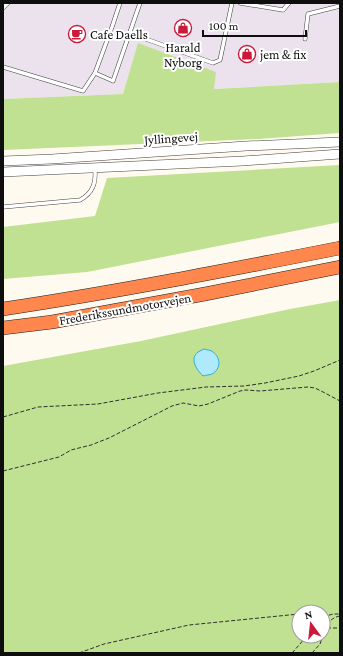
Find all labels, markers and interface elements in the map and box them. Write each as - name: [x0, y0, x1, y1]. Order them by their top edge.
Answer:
- scale bar: [203, 12, 306, 38]
- shop icon: Harald Nyborg: [173, 18, 193, 38]
- text: 100 m: [209, 19, 239, 33]
- cafe icon: Cafe Daells: [67, 24, 87, 44]
- place label: Cafe Daells: [90, 27, 148, 42]
- place label: Harald Nyborg: [164, 40, 203, 70]
- shop icon: jem & fix: [237, 44, 257, 64]
- place label: jem & fix: [259, 47, 306, 63]
- street label: Jyllingevej: [143, 129, 198, 148]
- street label: Frederikssundmotorvejen: [58, 290, 192, 329]
- north arrow: [291, 604, 331, 644]
- text: N: [303, 607, 314, 621]

